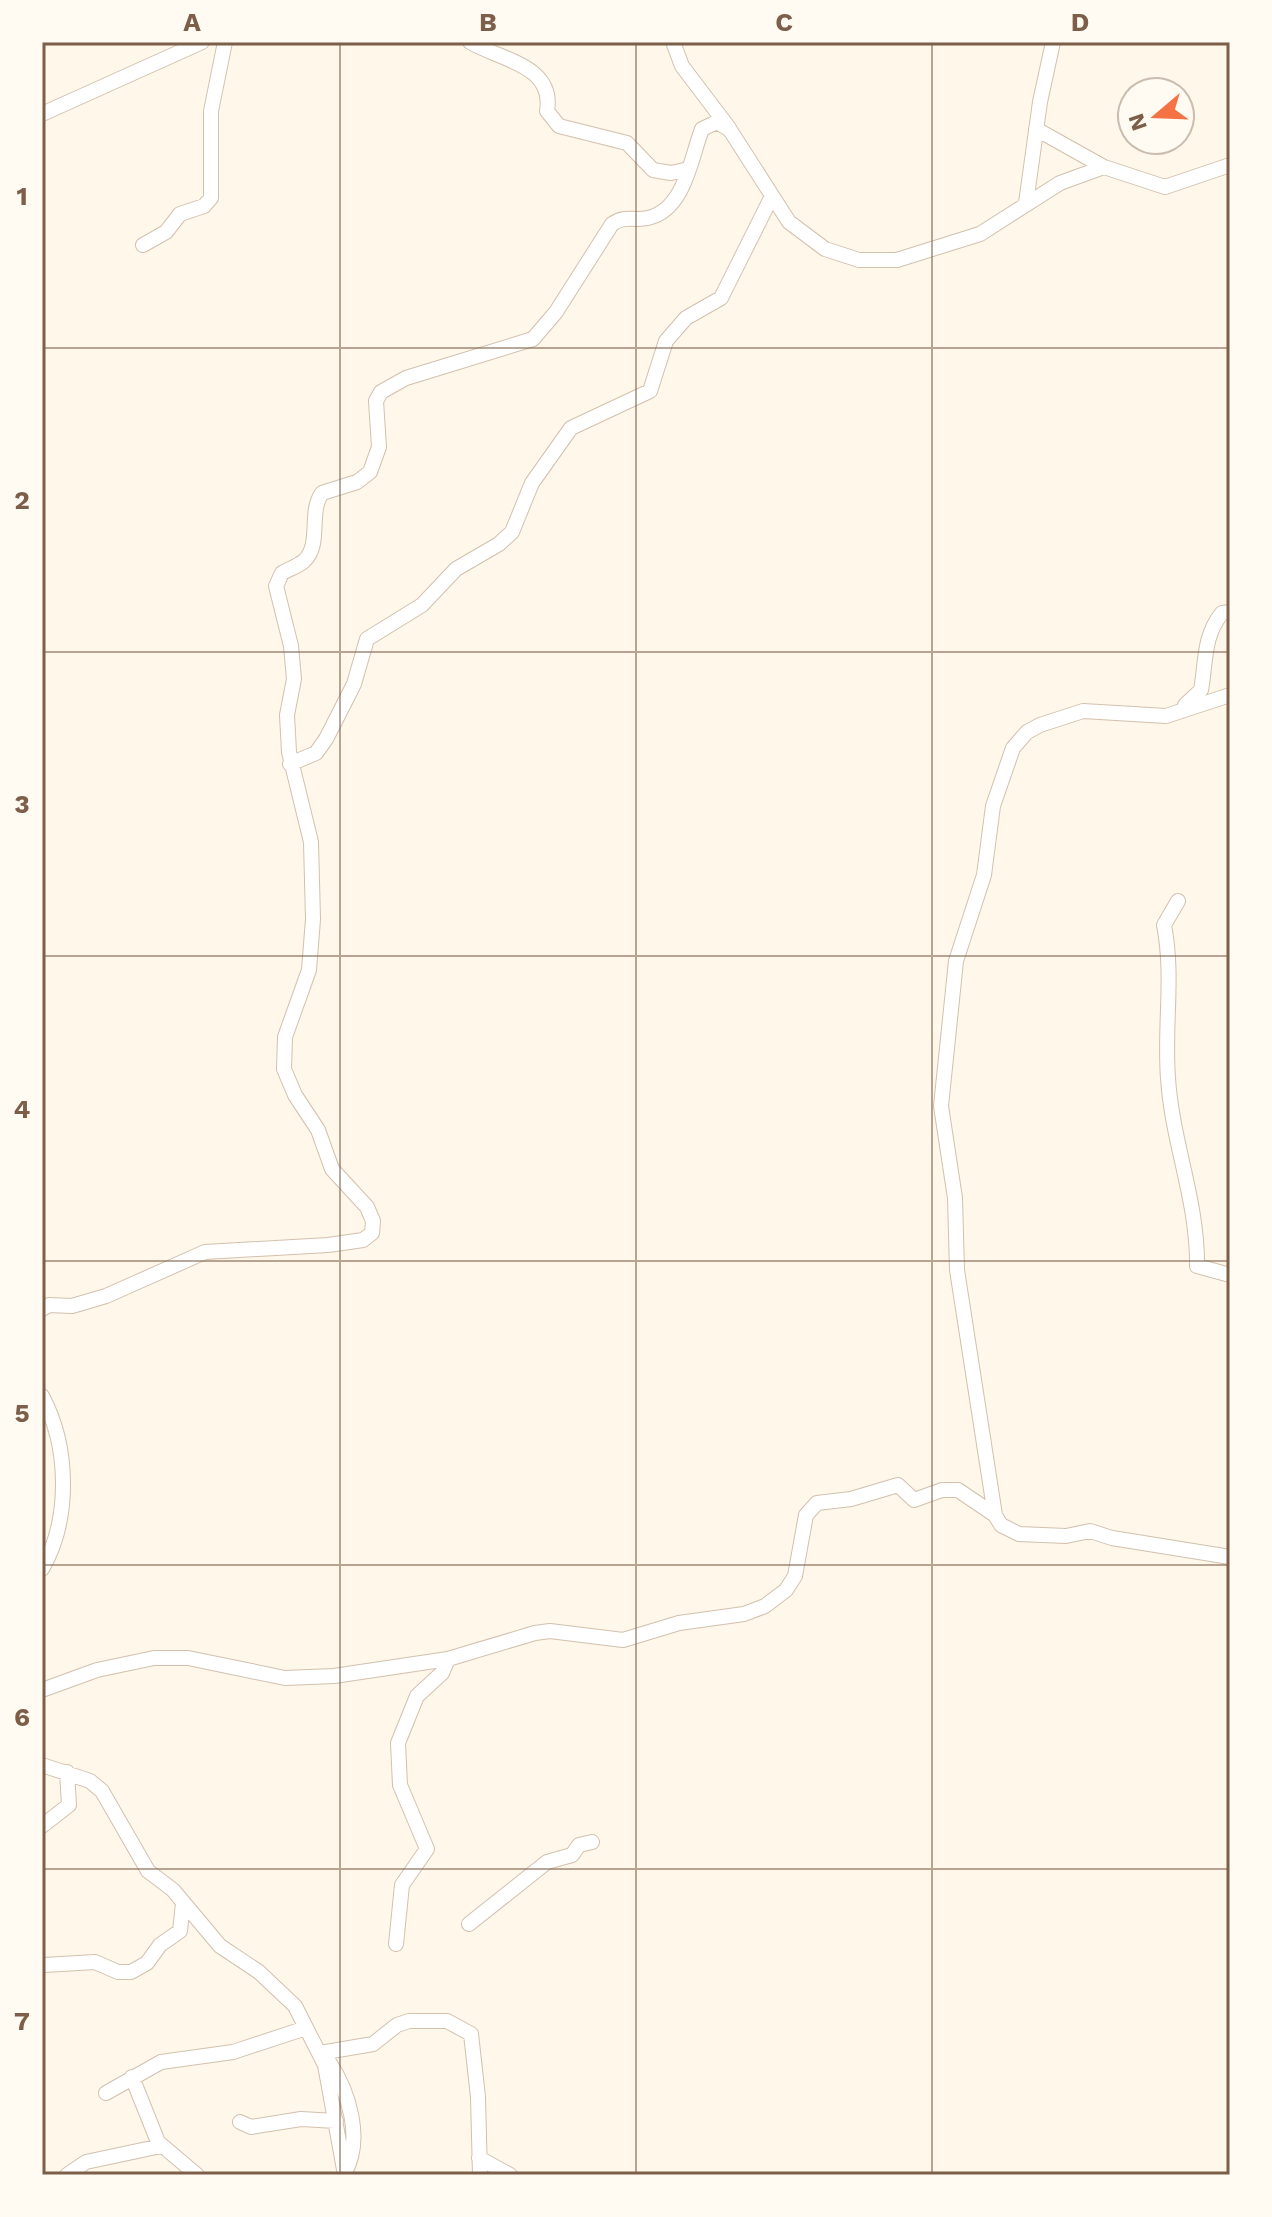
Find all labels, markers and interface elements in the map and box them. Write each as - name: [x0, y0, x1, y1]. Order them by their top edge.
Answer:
- text: A: [183, 7, 201, 37]
- text: B: [479, 7, 497, 37]
- text: C: [775, 7, 793, 37]
- text: D: [1071, 7, 1089, 37]
- north arrow: [1116, 76, 1196, 156]
- text: N: [1123, 111, 1152, 134]
- text: 1: [16, 181, 28, 211]
- text: 2: [14, 485, 30, 515]
- text: 3: [14, 789, 30, 819]
- text: 4: [14, 1094, 31, 1124]
- text: 5: [14, 1398, 30, 1428]
- text: 6: [14, 1702, 30, 1732]
- text: 7: [14, 2006, 30, 2036]

